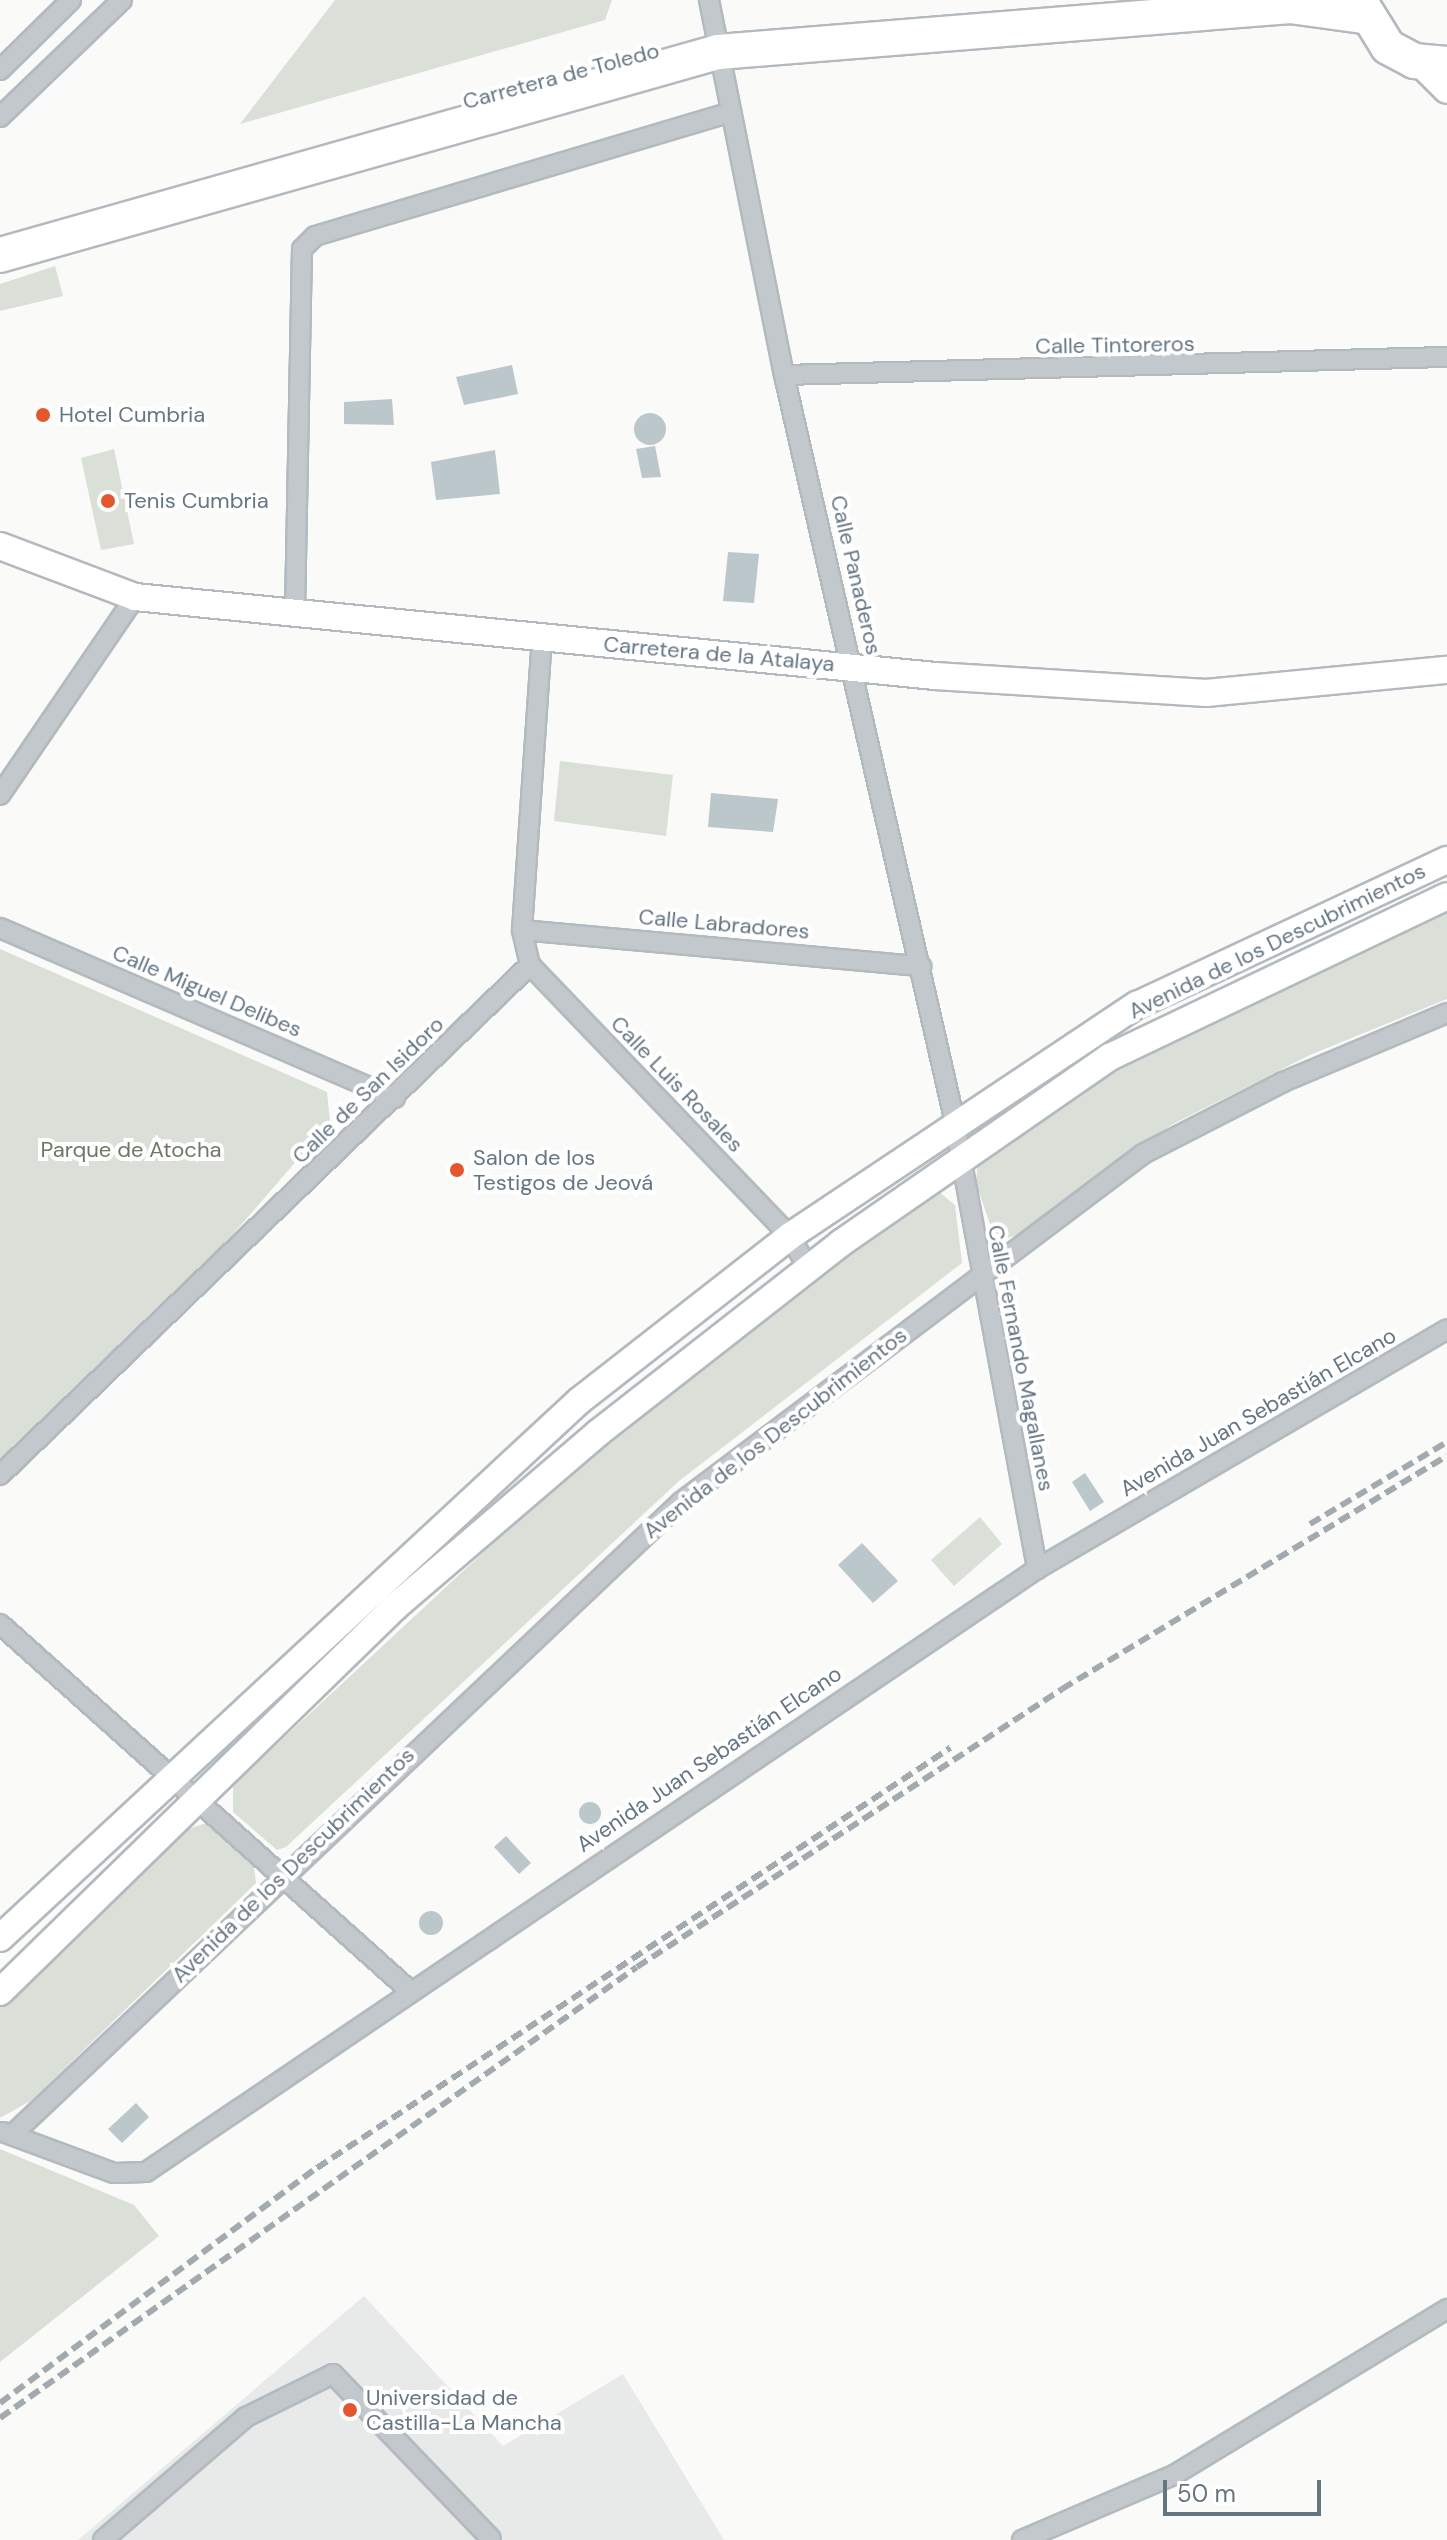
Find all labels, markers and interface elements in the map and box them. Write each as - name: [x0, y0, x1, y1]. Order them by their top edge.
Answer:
- street label: Carretera de Toledo: [460, 37, 662, 115]
- street label: Calle Tintoreros: [1035, 330, 1195, 360]
- place label: Hotel Cumbria: [59, 402, 205, 428]
- marker: Hotel Cumbria: [34, 406, 52, 424]
- place label: Tenis Cumbria: [124, 488, 269, 514]
- marker: Tenis Cumbria: [99, 492, 117, 510]
- street label: Calle Panaderos: [825, 493, 887, 657]
- street label: Carretera de la Atalaya: [602, 631, 836, 677]
- street label: Avenida de los Descubrimientos: [1124, 857, 1430, 1025]
- street label: Calle Labradores: [637, 903, 811, 945]
- street label: Calle Miguel Delibes: [108, 939, 306, 1043]
- street label: Calle Luis Rosales: [605, 1010, 749, 1158]
- street label: Calle de San Isidoro: [287, 1011, 449, 1169]
- park label: Parque de Atocha: [40, 1137, 222, 1163]
- place label: Salon de los Testigos de Jeová: [473, 1144, 653, 1196]
- marker: Salon de los Testigos de Jeová: [448, 1161, 466, 1179]
- street label: Calle Fernando Magallanes: [982, 1223, 1060, 1493]
- street label: Avenida de los Descubrimientos: [638, 1322, 912, 1544]
- street label: Avenida Juan Sebastián Elcano: [1115, 1322, 1401, 1502]
- street label: Avenida Juan Sebastián Elcano: [571, 1660, 847, 1858]
- street label: Avenida de los Descubrimientos: [166, 1742, 420, 1988]
- place label: Universidad de Castilla-La Mancha: [366, 2384, 562, 2436]
- marker: Universidad de Castilla-La Mancha: [341, 2401, 359, 2419]
- scale bar: [1167, 2464, 1325, 2514]
- text: 50 m: [1177, 2478, 1236, 2509]

